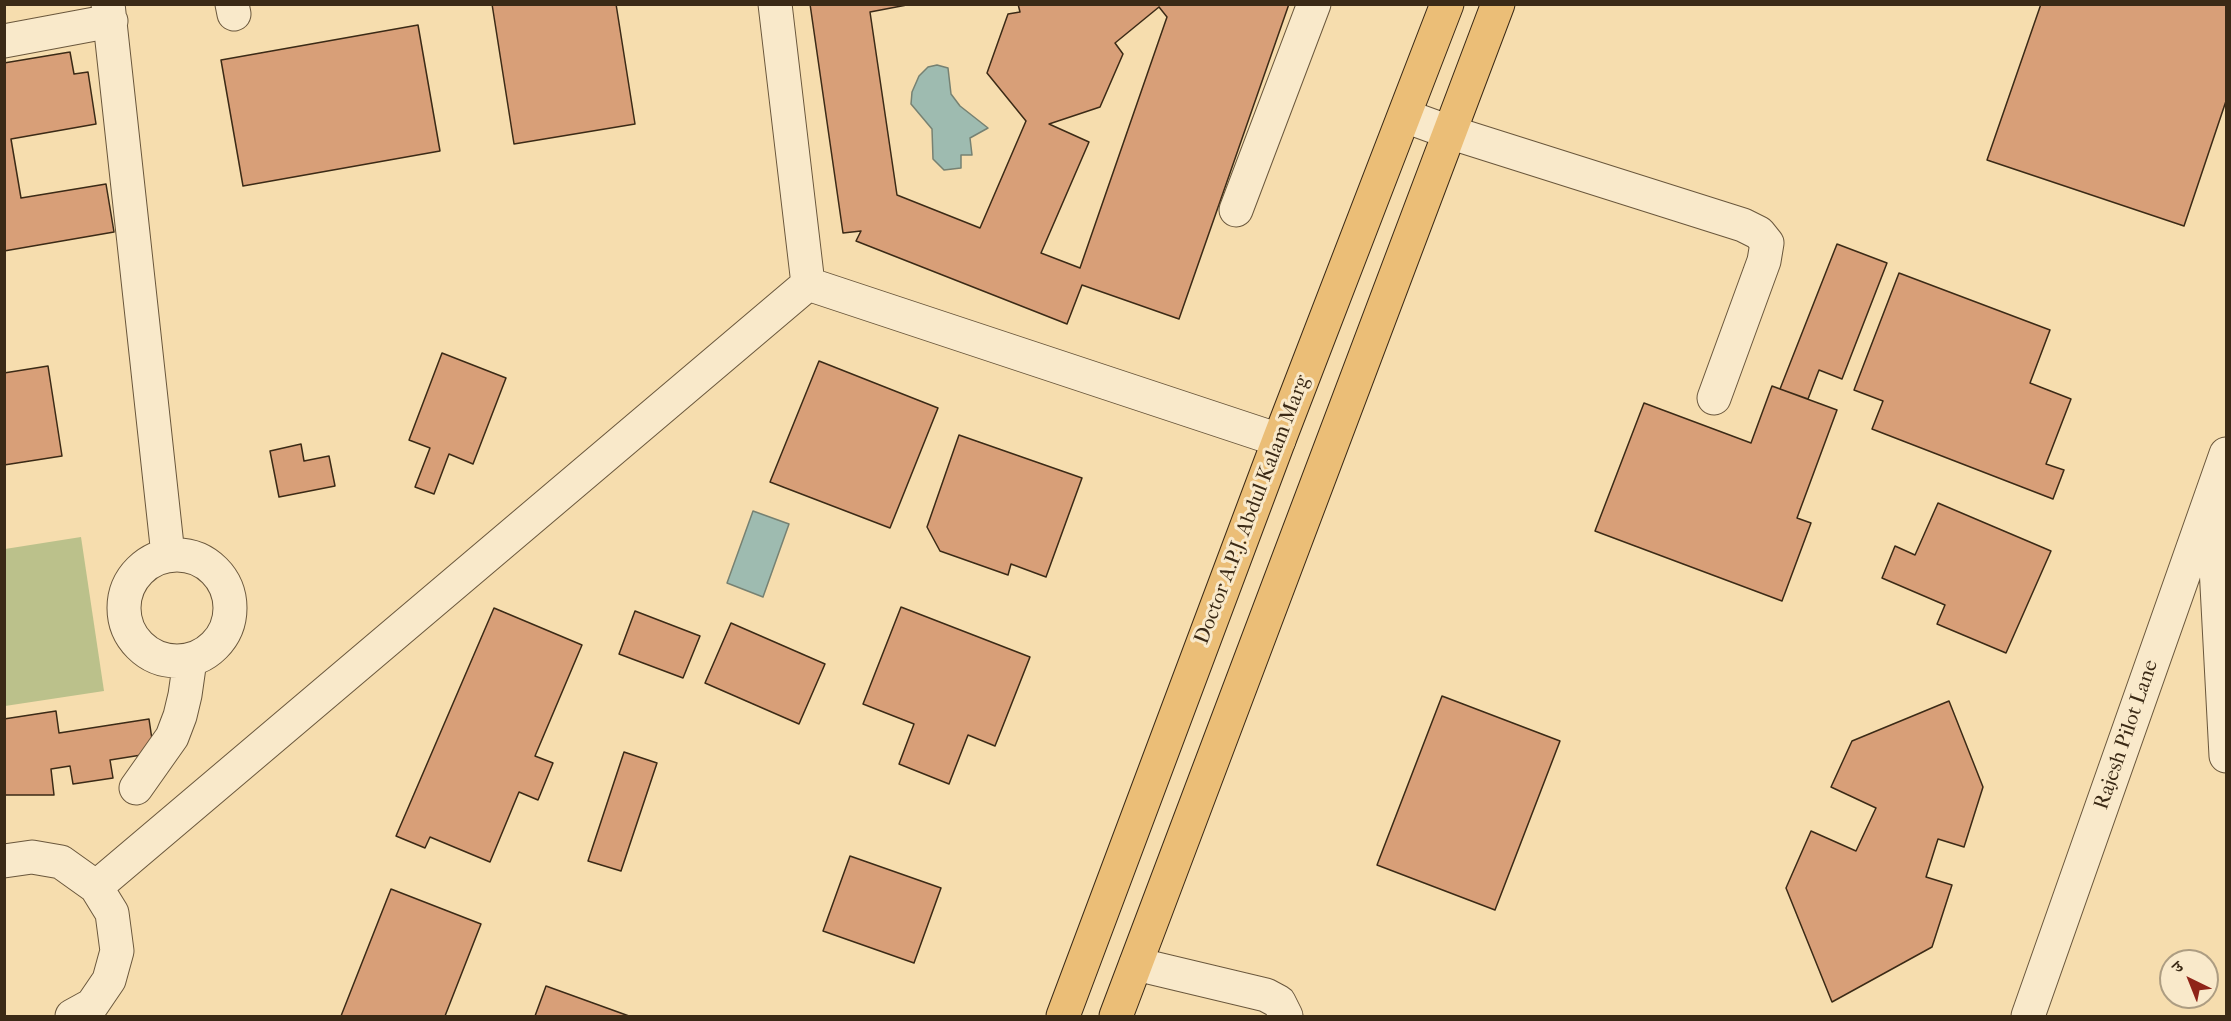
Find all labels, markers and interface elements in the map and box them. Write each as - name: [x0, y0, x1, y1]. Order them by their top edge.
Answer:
- street label: Doctor A.P.J. Abdul Kalam Marg: [1190, 372, 1316, 648]
- street label: Rajesh Pilot Lane: [2090, 657, 2164, 813]
- north arrow: [2159, 949, 2219, 1009]
- text: उ: [2168, 957, 2187, 977]

